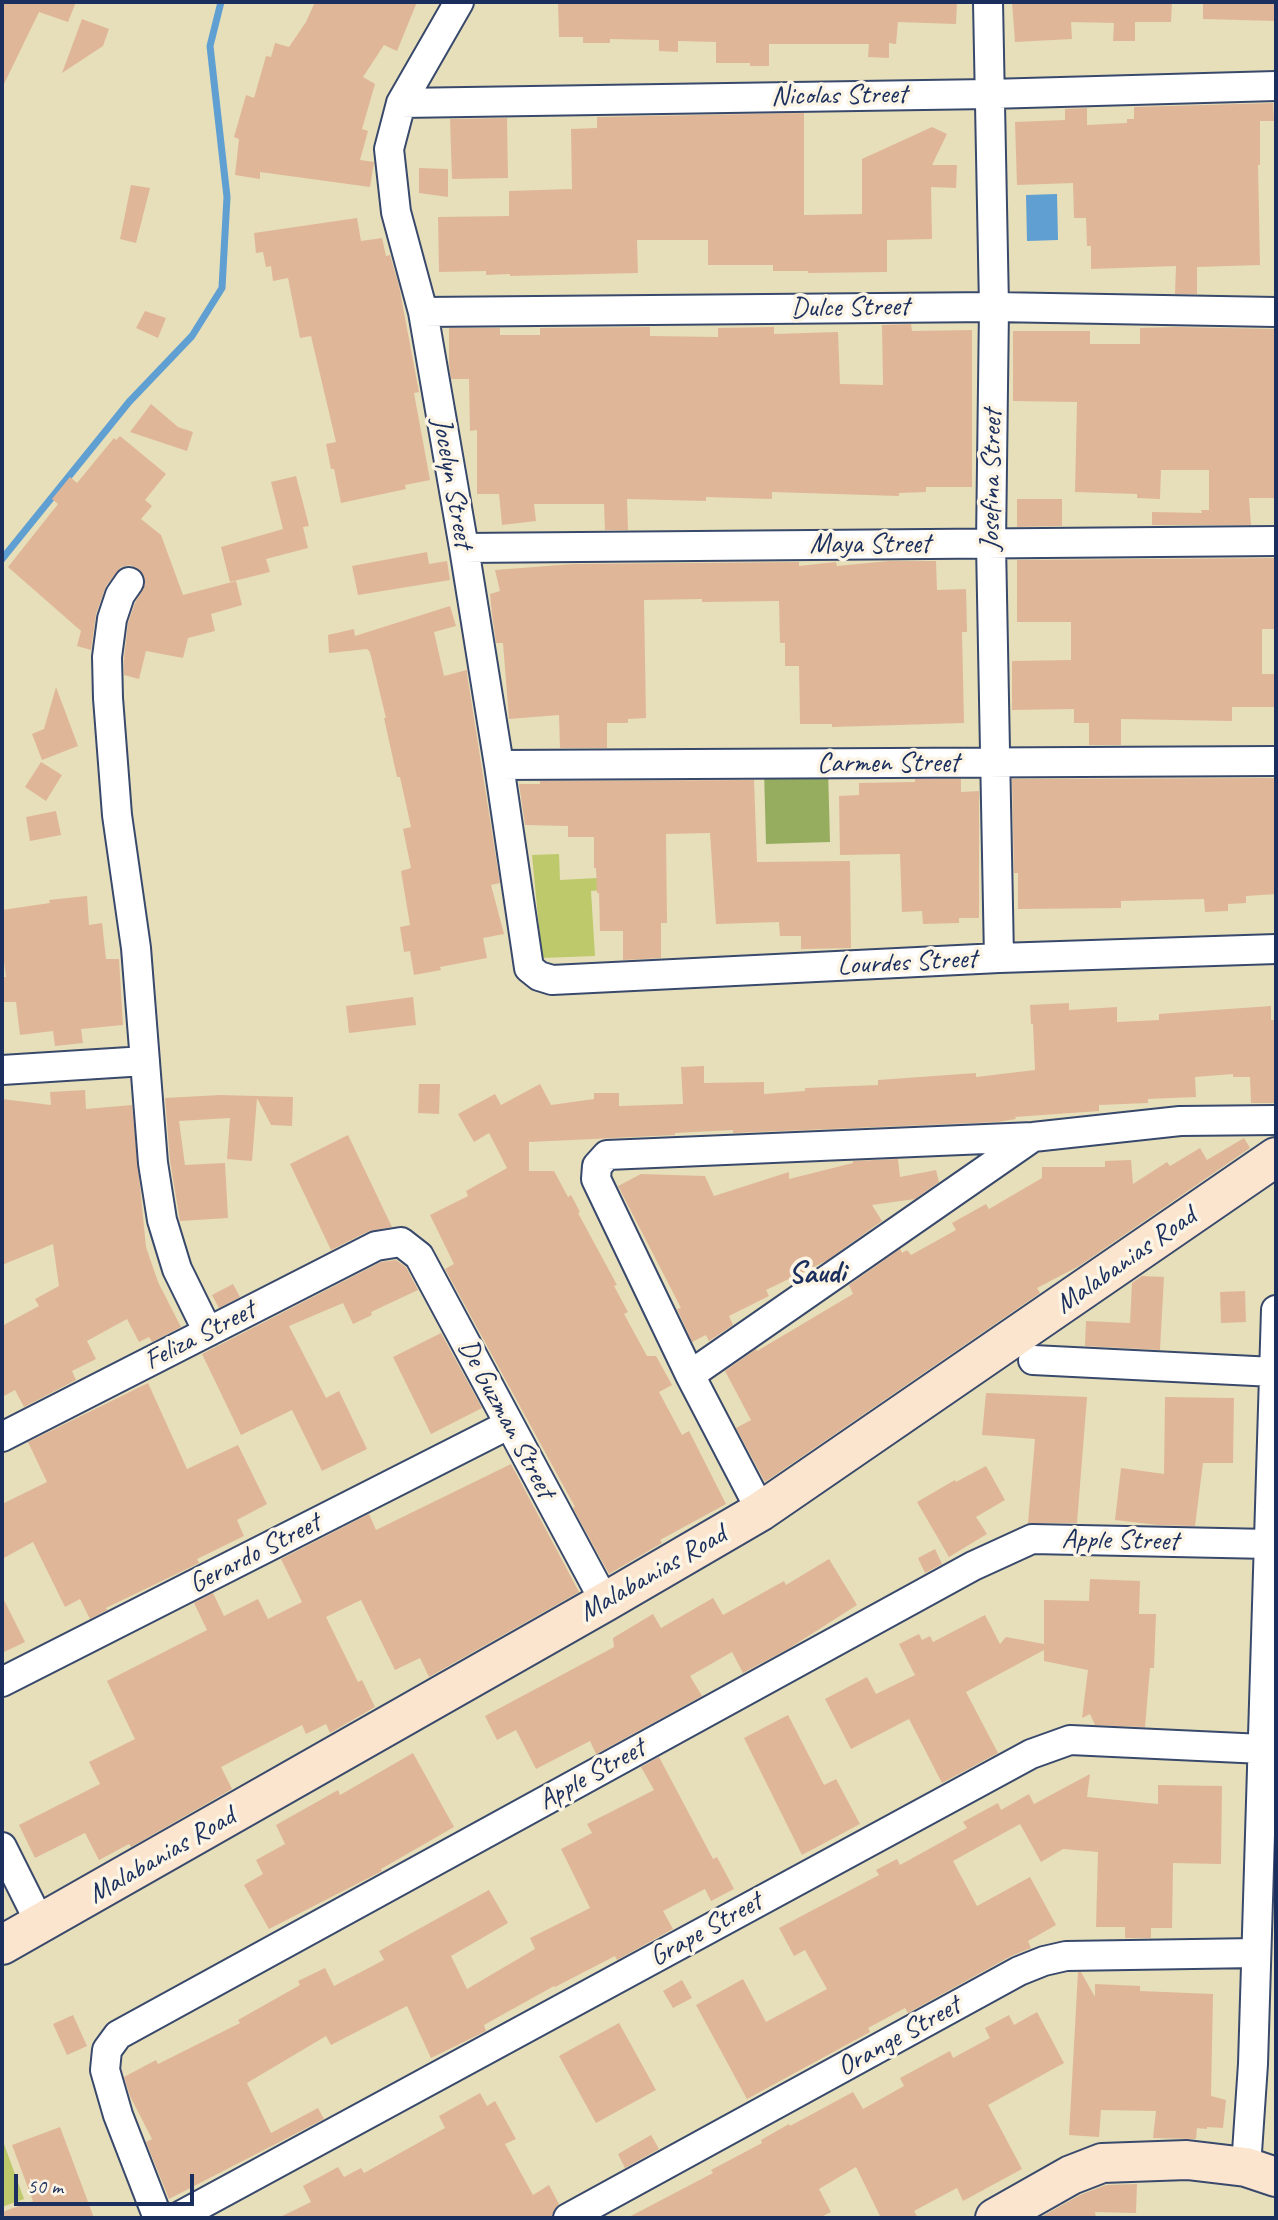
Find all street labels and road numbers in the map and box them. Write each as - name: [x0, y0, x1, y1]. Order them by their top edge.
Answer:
- street label: Nicolas Street: [771, 78, 907, 114]
- street label: Dulce Street: [791, 290, 909, 326]
- street label: Josefina Street: [974, 409, 1010, 551]
- street label: Jocelyn Street: [424, 415, 480, 551]
- street label: Maya Street: [810, 528, 930, 562]
- street label: Carmen Street: [817, 747, 959, 781]
- street label: Lourdes Street: [836, 943, 978, 983]
- street label: Malabanias Road: [1049, 1200, 1203, 1322]
- street label: Feliza Street: [139, 1294, 261, 1378]
- street label: De Guzman Street: [450, 1334, 562, 1504]
- street label: Gerardo Street: [184, 1507, 326, 1601]
- street label: Malabanias Road: [573, 1518, 733, 1630]
- street label: Apple Street: [1061, 1523, 1179, 1559]
- street label: Apple Street: [533, 1732, 651, 1818]
- street label: Malabanias Road: [82, 1800, 242, 1912]
- street label: Grape Street: [644, 1885, 768, 1975]
- street label: Orange Street: [832, 1989, 966, 2085]

